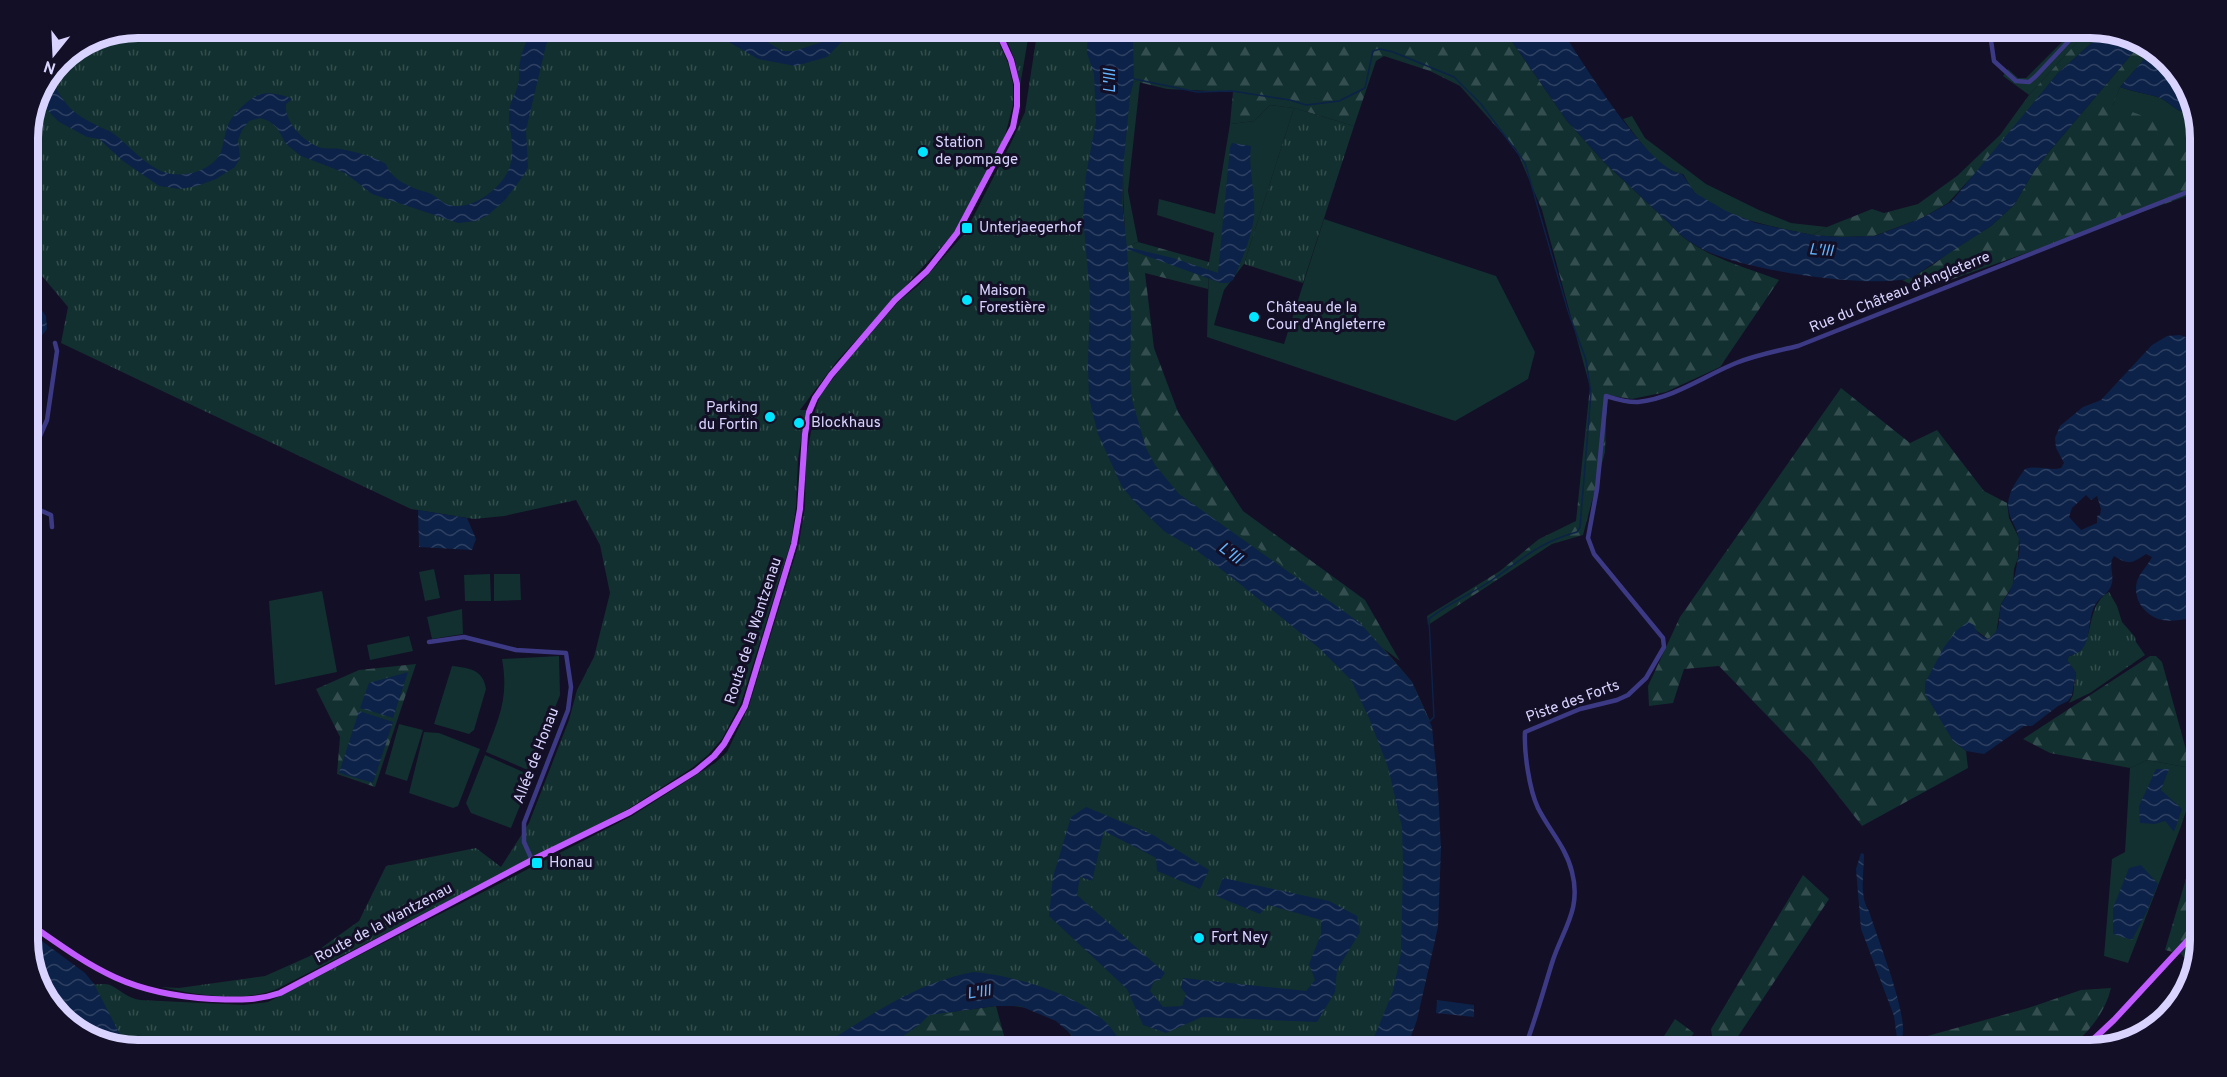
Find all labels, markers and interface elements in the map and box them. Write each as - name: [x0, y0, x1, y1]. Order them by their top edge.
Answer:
- north arrow: [24, 24, 84, 84]
- text: N: [41, 55, 59, 78]
- water label: L'Ill: [1101, 68, 1121, 93]
- place label: Station de pompage: [935, 134, 1018, 170]
- marker: Station de pompage: [916, 145, 930, 159]
- place label: Unterjaegerhof: [979, 219, 1082, 238]
- marker: Unterjaegerhof: [960, 221, 974, 235]
- water label: L'Ill: [1808, 240, 1835, 262]
- street label: Rue du Château d'Angleterre: [1807, 248, 1993, 338]
- place label: Maison Forestière: [979, 282, 1046, 318]
- marker: Maison Forestière: [960, 293, 974, 307]
- place label: Château de la Cour d'Angleterre: [1266, 299, 1386, 335]
- marker: Château de la Cour d'Angleterre: [1247, 310, 1261, 324]
- place label: Parking du Fortin: [698, 399, 758, 435]
- marker: Parking du Fortin: [763, 410, 777, 424]
- place label: Blockhaus: [811, 414, 881, 433]
- marker: Blockhaus: [792, 416, 806, 430]
- water label: L'Ill: [1214, 539, 1247, 570]
- street label: Route de la Wantzenau: [721, 555, 787, 707]
- street label: Piste des Forts: [1524, 676, 1622, 728]
- street label: Allée de Honau: [510, 705, 564, 807]
- place label: Honau: [549, 854, 593, 873]
- marker: Honau: [530, 856, 544, 870]
- street label: Route de la Wantzenau: [312, 880, 456, 968]
- place label: Fort Ney: [1211, 929, 1268, 948]
- marker: Fort Ney: [1192, 931, 1206, 945]
- water label: L'Ill: [966, 981, 993, 1005]

